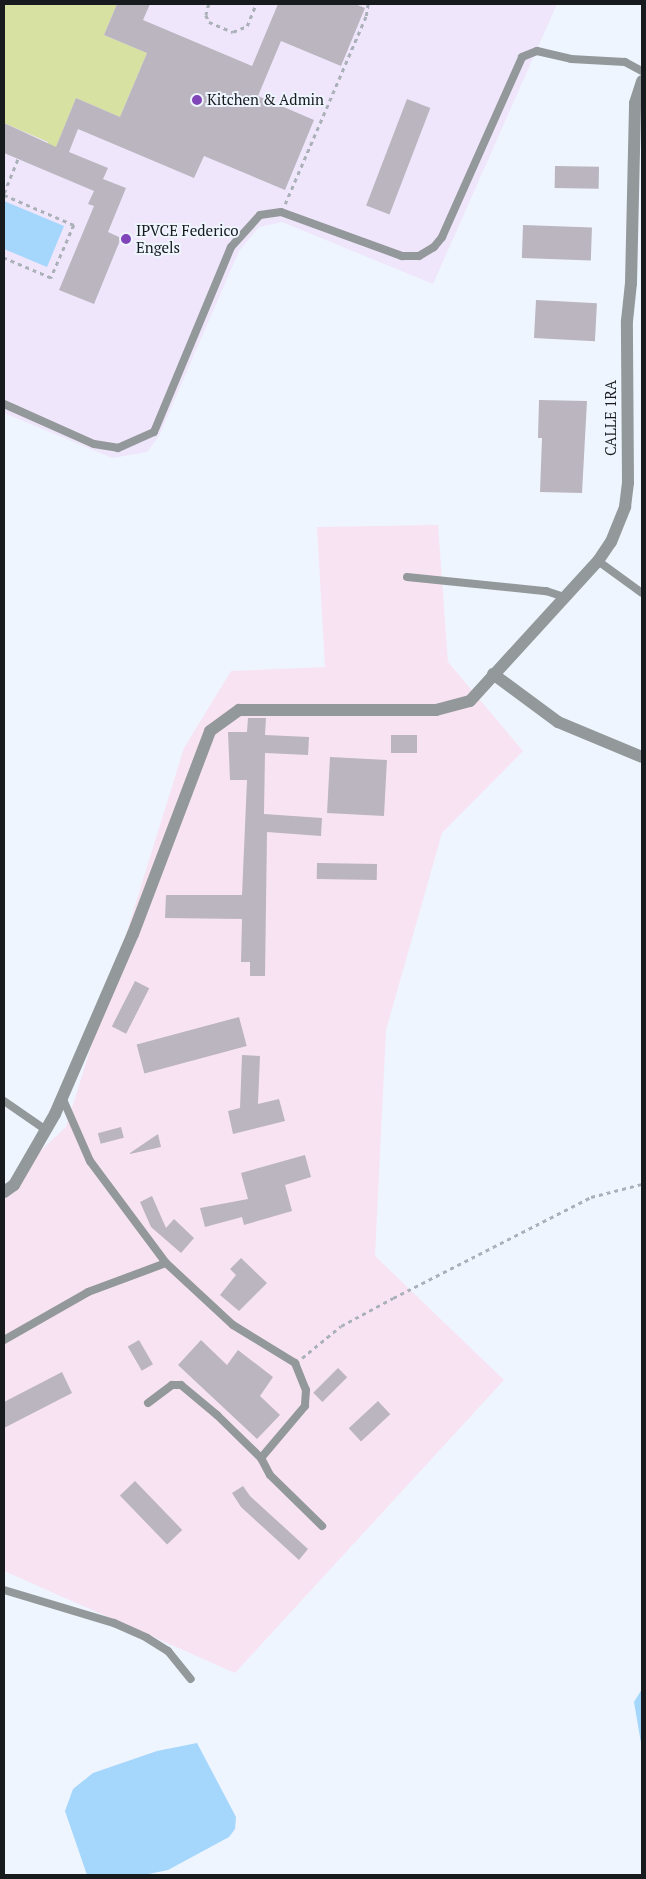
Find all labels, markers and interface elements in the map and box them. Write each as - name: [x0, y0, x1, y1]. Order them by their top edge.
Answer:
- place label: Kitchen & Admin: [207, 91, 324, 109]
- marker: Kitchen & Admin: [191, 94, 203, 106]
- place label: IPVCE Federico Engels: [136, 221, 238, 256]
- marker: IPVCE Federico Engels: [120, 233, 132, 245]
- street label: CALLE 1RA: [602, 380, 620, 456]

